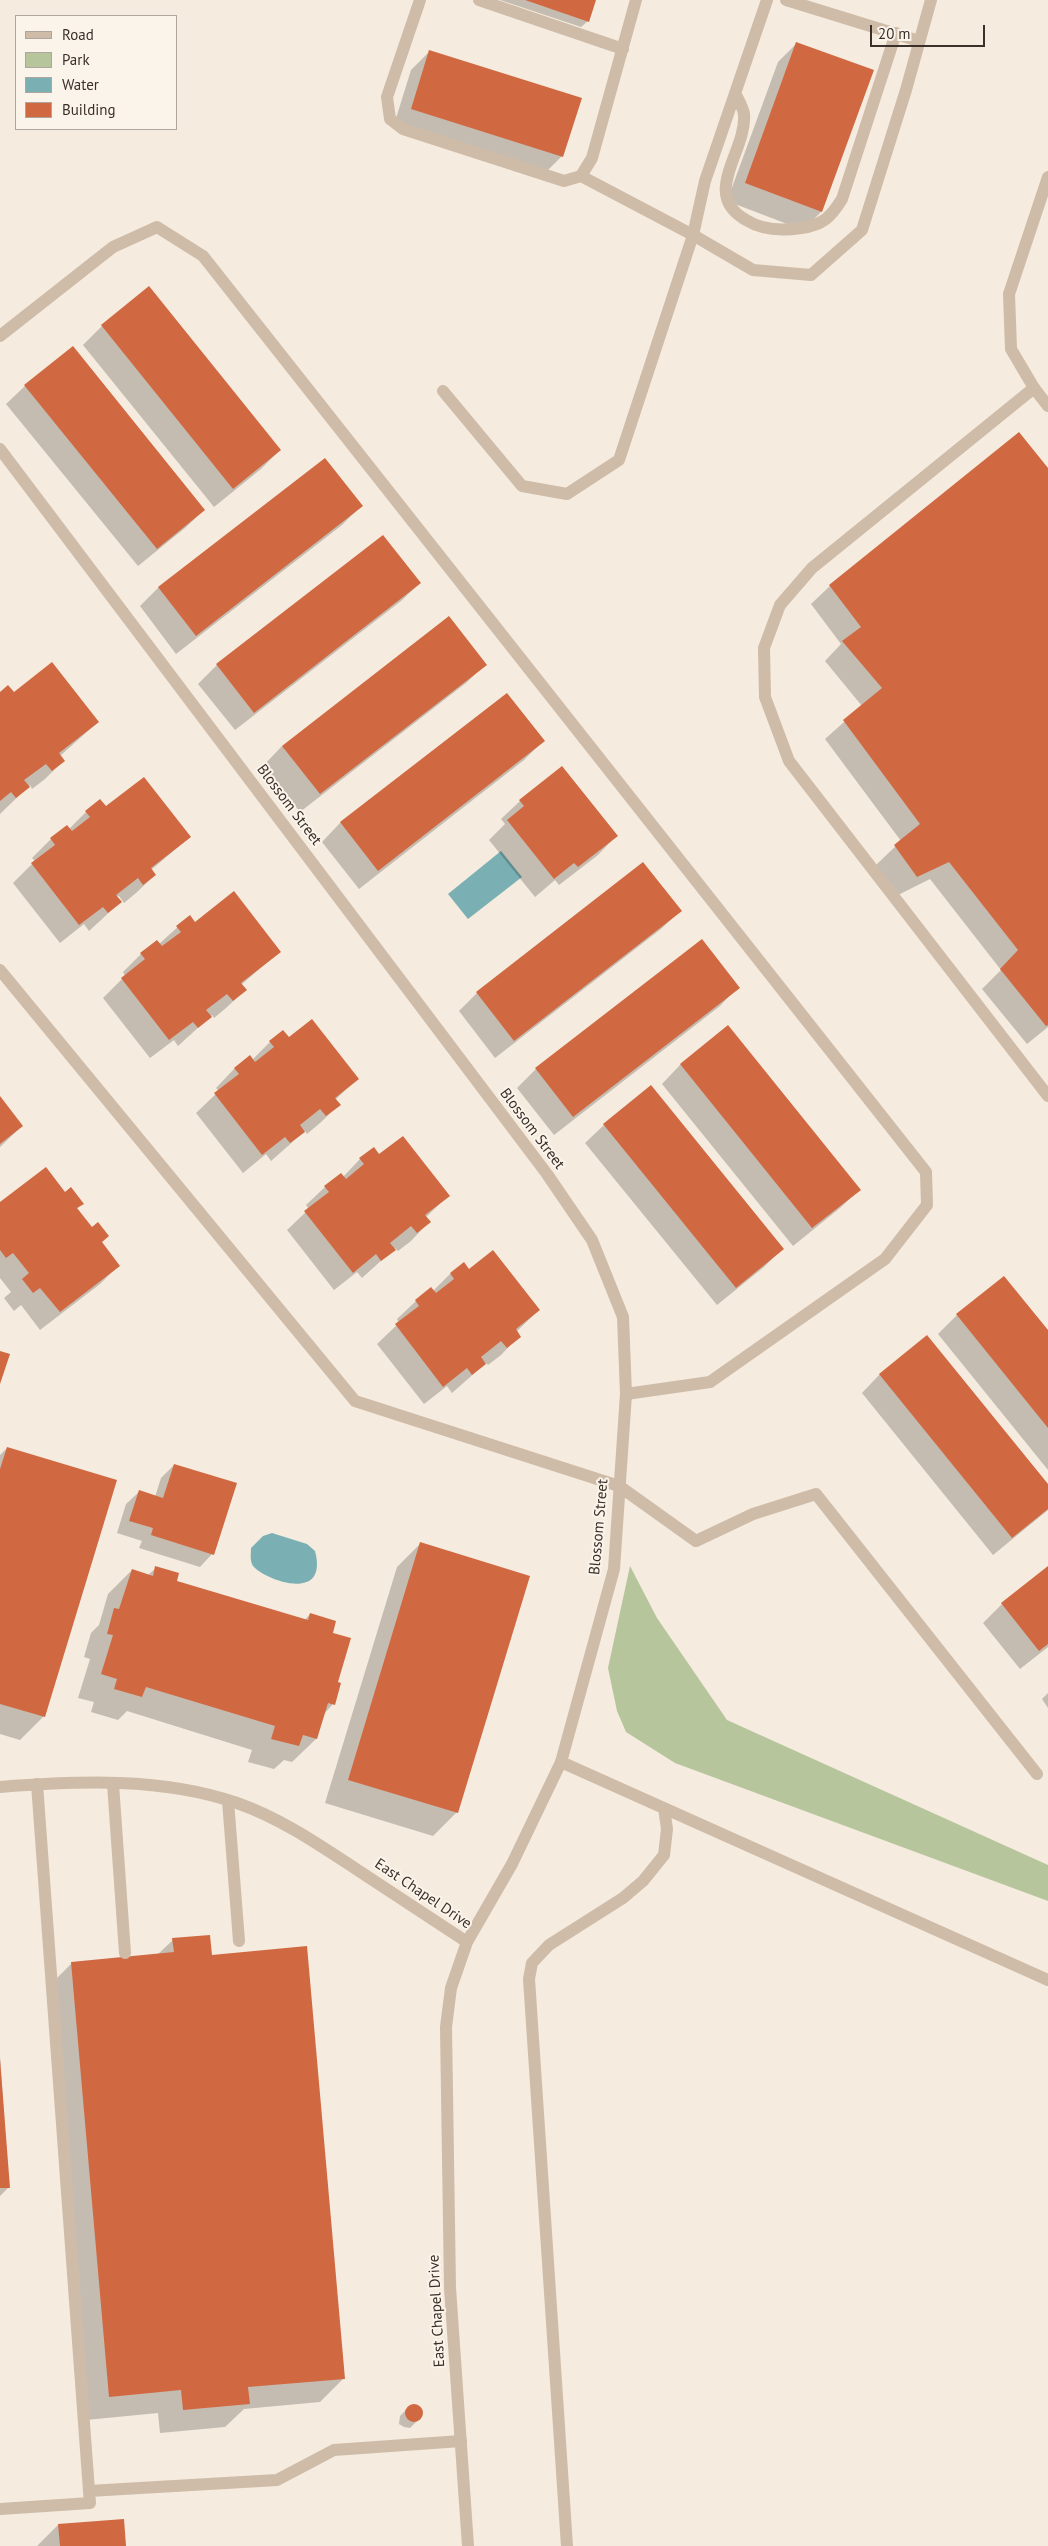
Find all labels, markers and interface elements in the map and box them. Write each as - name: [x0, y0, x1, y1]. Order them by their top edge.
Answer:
- legend: [15, 15, 178, 130]
- scale bar: [873, 15, 988, 47]
- text: 20 m: [878, 24, 911, 43]
- text: Road: [62, 25, 94, 44]
- text: Park: [62, 50, 90, 69]
- text: Water: [62, 75, 99, 94]
- text: Building: [62, 100, 116, 119]
- street label: Blossom Street: [253, 761, 325, 849]
- street label: Blossom Street: [496, 1085, 568, 1173]
- street label: Blossom Street: [586, 1478, 612, 1576]
- street label: East Chapel Drive: [371, 1855, 475, 1933]
- street label: East Chapel Drive: [425, 2254, 449, 2368]

